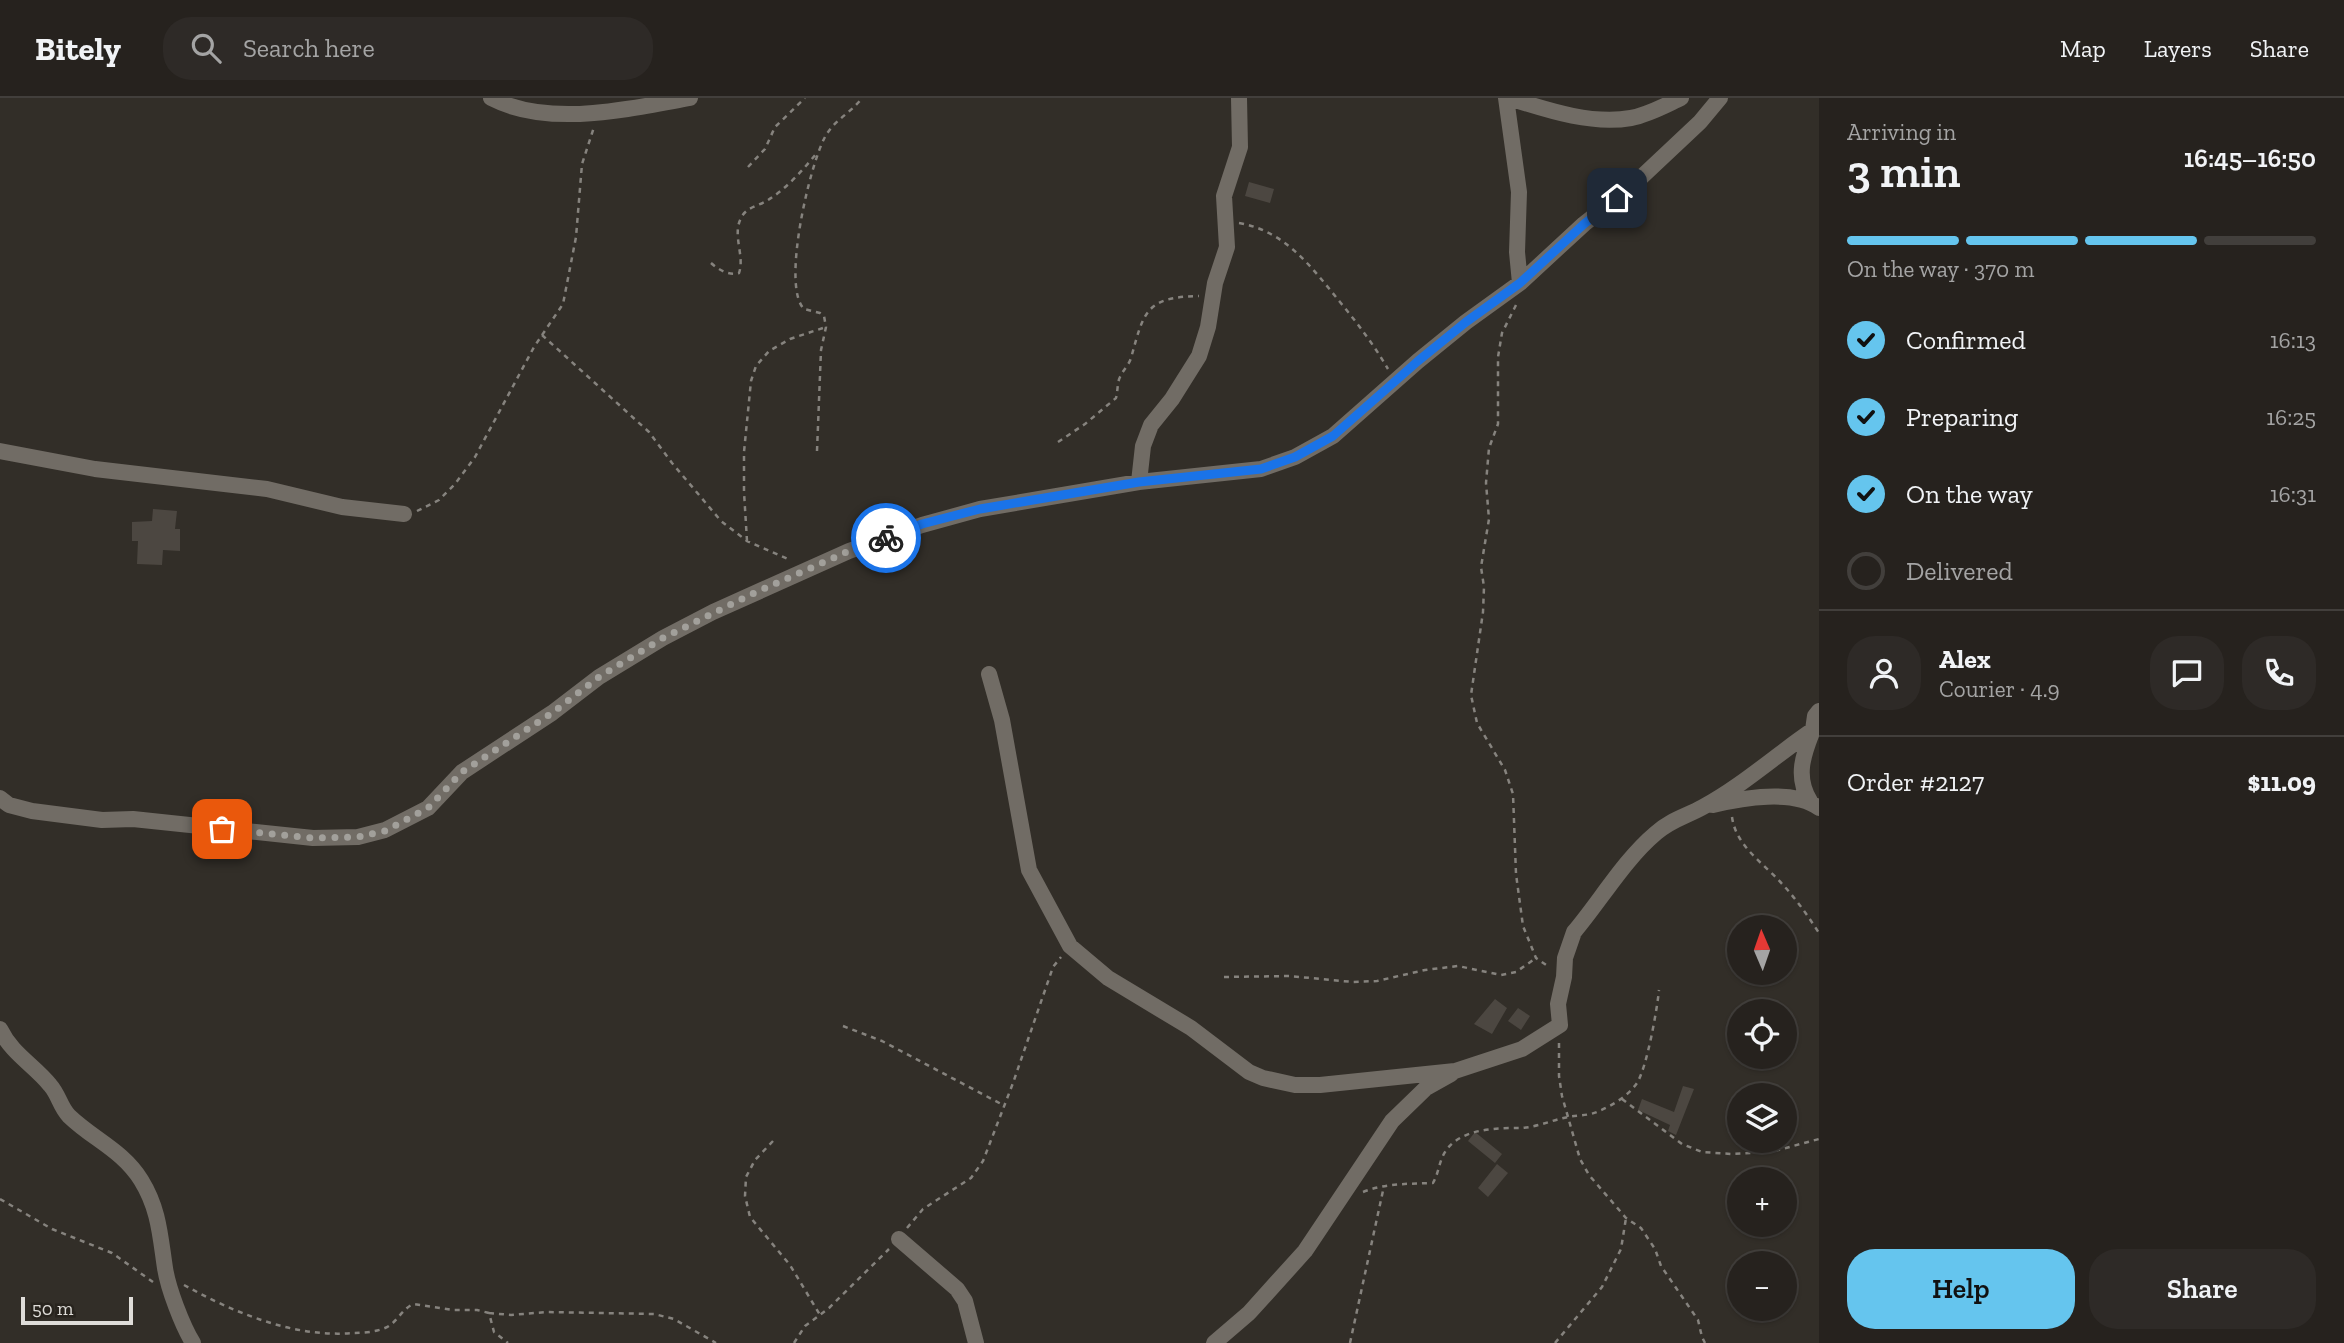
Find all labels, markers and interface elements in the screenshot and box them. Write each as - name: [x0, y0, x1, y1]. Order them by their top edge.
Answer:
- search box: [163, 17, 653, 80]
- text: Bitely: [35, 29, 121, 68]
- icon: search: [187, 29, 225, 67]
- text: Search here: [243, 32, 375, 64]
- text: Map: [2060, 34, 2106, 63]
- text: Layers: [2144, 34, 2212, 63]
- text: Share: [2250, 34, 2309, 63]
- text: Arriving in: [1847, 118, 1956, 146]
- text: 16:45–16:50: [2184, 142, 2316, 174]
- text: 3 min: [1847, 144, 1960, 199]
- pin: [1587, 168, 1647, 228]
- icon: home: [1598, 179, 1636, 217]
- text: On the way · 370 m: [1847, 255, 2034, 283]
- icon: check: [1847, 321, 1885, 359]
- text: Confirmed: [1906, 324, 2026, 356]
- text: 16:13: [2270, 326, 2316, 354]
- icon: check: [1847, 398, 1885, 436]
- text: Preparing: [1906, 401, 2018, 433]
- text: 16:25: [2266, 403, 2316, 431]
- icon: check: [1847, 475, 1885, 513]
- text: On the way: [1906, 478, 2033, 510]
- text: 16:31: [2270, 480, 2316, 508]
- courier: [851, 503, 921, 573]
- icon: bike: [867, 519, 905, 557]
- text: Delivered: [1906, 555, 2013, 587]
- button: person: [1847, 636, 1921, 710]
- button: chat: [2150, 636, 2224, 710]
- button: phone: [2242, 636, 2316, 710]
- text: Alex: [1939, 643, 1991, 675]
- text: Courier · 4.9: [1939, 675, 2060, 703]
- text: Order #2127: [1847, 766, 1984, 798]
- text: $11.09: [2247, 766, 2316, 798]
- pin: [192, 799, 252, 859]
- icon: bag: [203, 810, 241, 848]
- north arrow: [1727, 915, 1797, 985]
- map controls: [1727, 915, 1797, 1321]
- button: locate: [1727, 999, 1797, 1069]
- button: layers: [1727, 1083, 1797, 1153]
- button: +: [1727, 1167, 1797, 1237]
- button: Help: [1847, 1249, 2075, 1329]
- button: Share: [2089, 1249, 2316, 1329]
- button: −: [1727, 1251, 1797, 1321]
- scale bar: [21, 1294, 133, 1326]
- text: 50 m: [32, 1297, 73, 1320]

